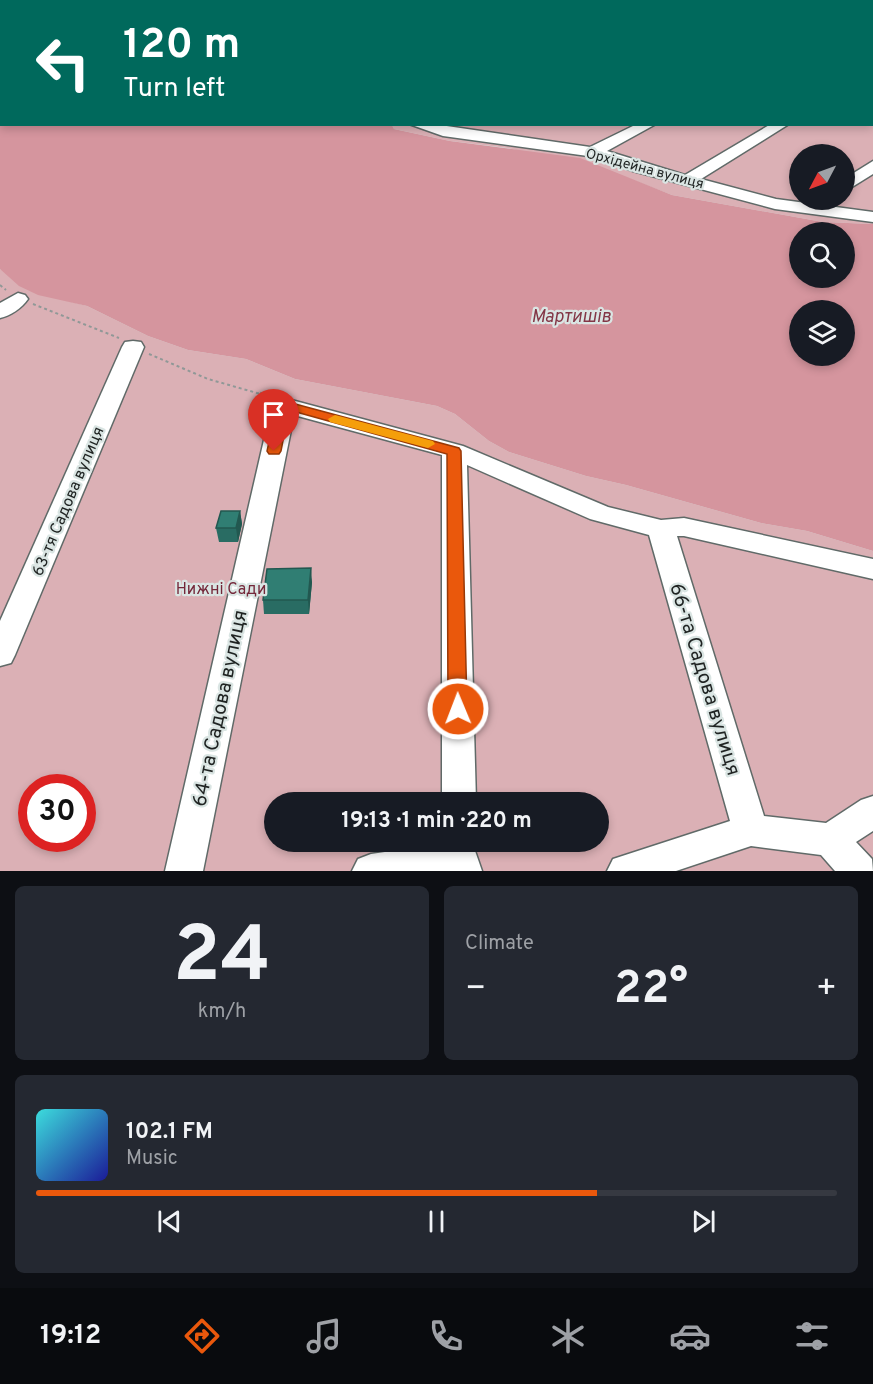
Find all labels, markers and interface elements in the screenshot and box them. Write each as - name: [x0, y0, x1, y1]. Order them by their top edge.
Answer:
- text: 120 m: [123, 20, 240, 73]
- icon: left: [24, 24, 102, 102]
- text: Turn left: [123, 72, 225, 106]
- north arrow: [789, 144, 855, 210]
- map controls: [789, 144, 855, 366]
- street label: Орхідейна вулиця: [584, 146, 705, 193]
- button: search: [789, 222, 855, 288]
- button: layers: [789, 300, 855, 366]
- water label: Мартишів: [531, 306, 611, 329]
- pin: [248, 389, 299, 451]
- icon: arrive: [257, 398, 290, 431]
- street label: 63-тя Садова вулиця: [28, 424, 109, 579]
- park label: Нижні Сади: [176, 580, 266, 600]
- street label: 66-та Садова вулиця: [662, 580, 746, 779]
- street label: 64-та Садова вулиця: [187, 608, 254, 809]
- position arrow: [426, 677, 490, 741]
- speed limit sign: 30: [18, 774, 96, 852]
- text: 19:13 · 1 min · 220 m: [341, 808, 532, 835]
- text: 24: [173, 910, 271, 1009]
- text: Climate: [465, 931, 534, 957]
- text: 22°: [614, 962, 688, 1019]
- text: −: [465, 969, 486, 1011]
- text: +: [816, 969, 837, 1011]
- text: km/h: [198, 999, 246, 1025]
- text: 102.1 FM: [126, 1119, 213, 1146]
- text: Music: [126, 1146, 178, 1172]
- icon: previous: [153, 1205, 186, 1238]
- icon: pause: [420, 1205, 453, 1238]
- icon: next: [687, 1205, 720, 1238]
- icon: directions: [181, 1315, 223, 1357]
- icon: music: [303, 1315, 345, 1357]
- icon: phone: [425, 1315, 467, 1357]
- icon: climate: [547, 1315, 589, 1357]
- icon: car: [669, 1315, 711, 1357]
- icon: filters: [791, 1315, 833, 1357]
- text: 19:12: [40, 1319, 101, 1353]

